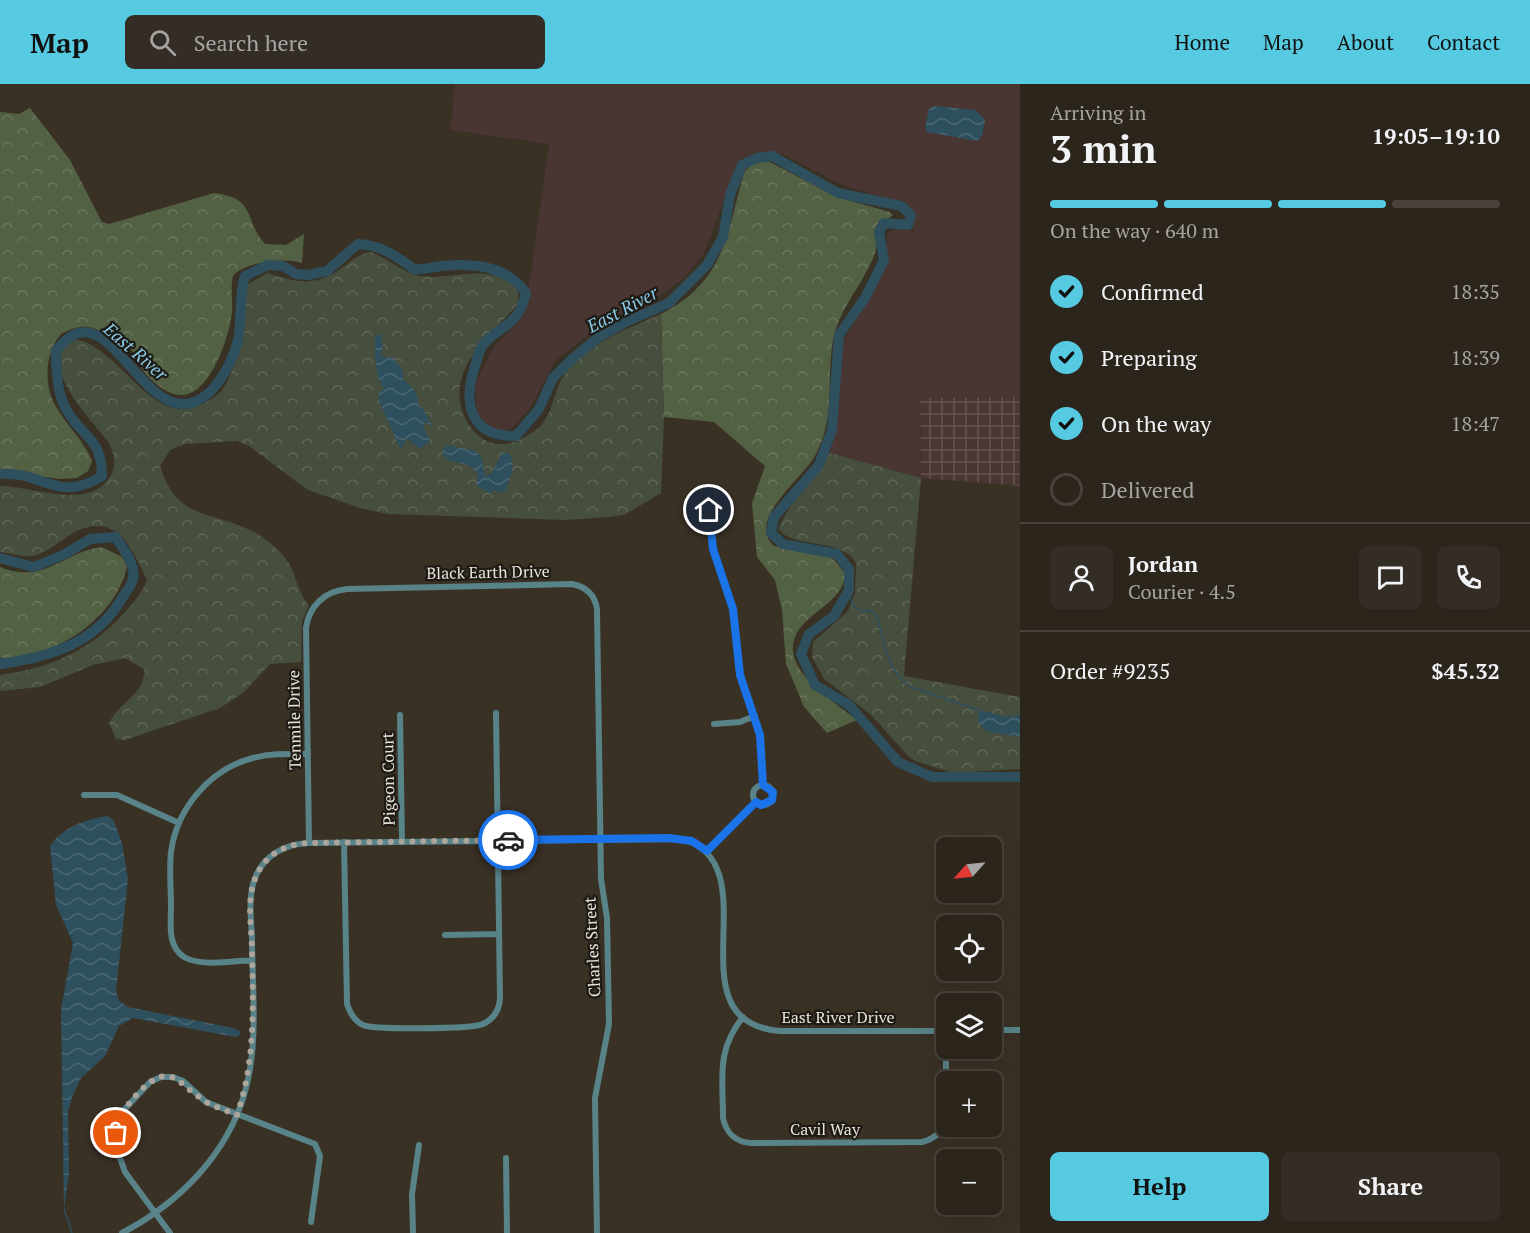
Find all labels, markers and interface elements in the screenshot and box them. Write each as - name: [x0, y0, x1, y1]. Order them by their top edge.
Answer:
- search box: [125, 15, 545, 69]
- text: Map: [30, 24, 89, 61]
- icon: search: [146, 26, 179, 59]
- text: Search here: [194, 28, 308, 57]
- text: Home: [1174, 28, 1230, 56]
- text: Map: [1263, 28, 1304, 56]
- text: About: [1337, 28, 1394, 56]
- text: Contact: [1427, 28, 1500, 56]
- text: Arriving in: [1050, 99, 1146, 126]
- text: 19:05–19:10: [1372, 121, 1500, 150]
- text: 3 min: [1050, 122, 1157, 174]
- text: On the way · 640 m: [1050, 217, 1219, 244]
- icon: check: [1050, 275, 1083, 308]
- text: Confirmed: [1101, 277, 1204, 306]
- text: 18:35: [1451, 278, 1500, 305]
- water label: East River: [581, 280, 663, 338]
- water label: East River: [98, 316, 174, 386]
- icon: check: [1050, 341, 1083, 374]
- text: Preparing: [1101, 343, 1197, 372]
- text: 18:39: [1451, 344, 1500, 371]
- icon: check: [1050, 407, 1083, 440]
- text: On the way: [1101, 409, 1211, 438]
- text: 18:47: [1451, 410, 1500, 437]
- text: Delivered: [1101, 475, 1194, 504]
- pin: [683, 484, 734, 535]
- icon: home: [692, 493, 725, 526]
- button: person: [1050, 546, 1113, 609]
- button: chat: [1359, 546, 1422, 609]
- button: phone: [1437, 546, 1500, 609]
- text: Jordan: [1128, 549, 1198, 578]
- street label: Black Earth Drive: [426, 560, 550, 584]
- text: Courier · 4.5: [1128, 578, 1236, 605]
- text: Order #9235: [1050, 656, 1170, 685]
- text: $45.32: [1431, 656, 1500, 685]
- street label: Tenmile Drive: [282, 670, 306, 770]
- street label: Pigeon Court: [376, 732, 400, 826]
- courier: [478, 810, 538, 870]
- icon: car: [492, 824, 525, 857]
- north arrow: [936, 837, 1002, 903]
- map controls: [936, 837, 1002, 1215]
- street label: Charles Street: [578, 896, 606, 998]
- button: locate: [936, 915, 1002, 981]
- button: layers: [936, 993, 1002, 1059]
- street label: East River Drive: [781, 1006, 895, 1028]
- button: +: [936, 1071, 1002, 1137]
- pin: [90, 1107, 141, 1158]
- icon: bag: [99, 1116, 132, 1149]
- street label: Cavil Way: [790, 1118, 861, 1140]
- button: −: [936, 1149, 1002, 1215]
- button: Help: [1050, 1152, 1269, 1221]
- button: Share: [1281, 1152, 1500, 1221]

